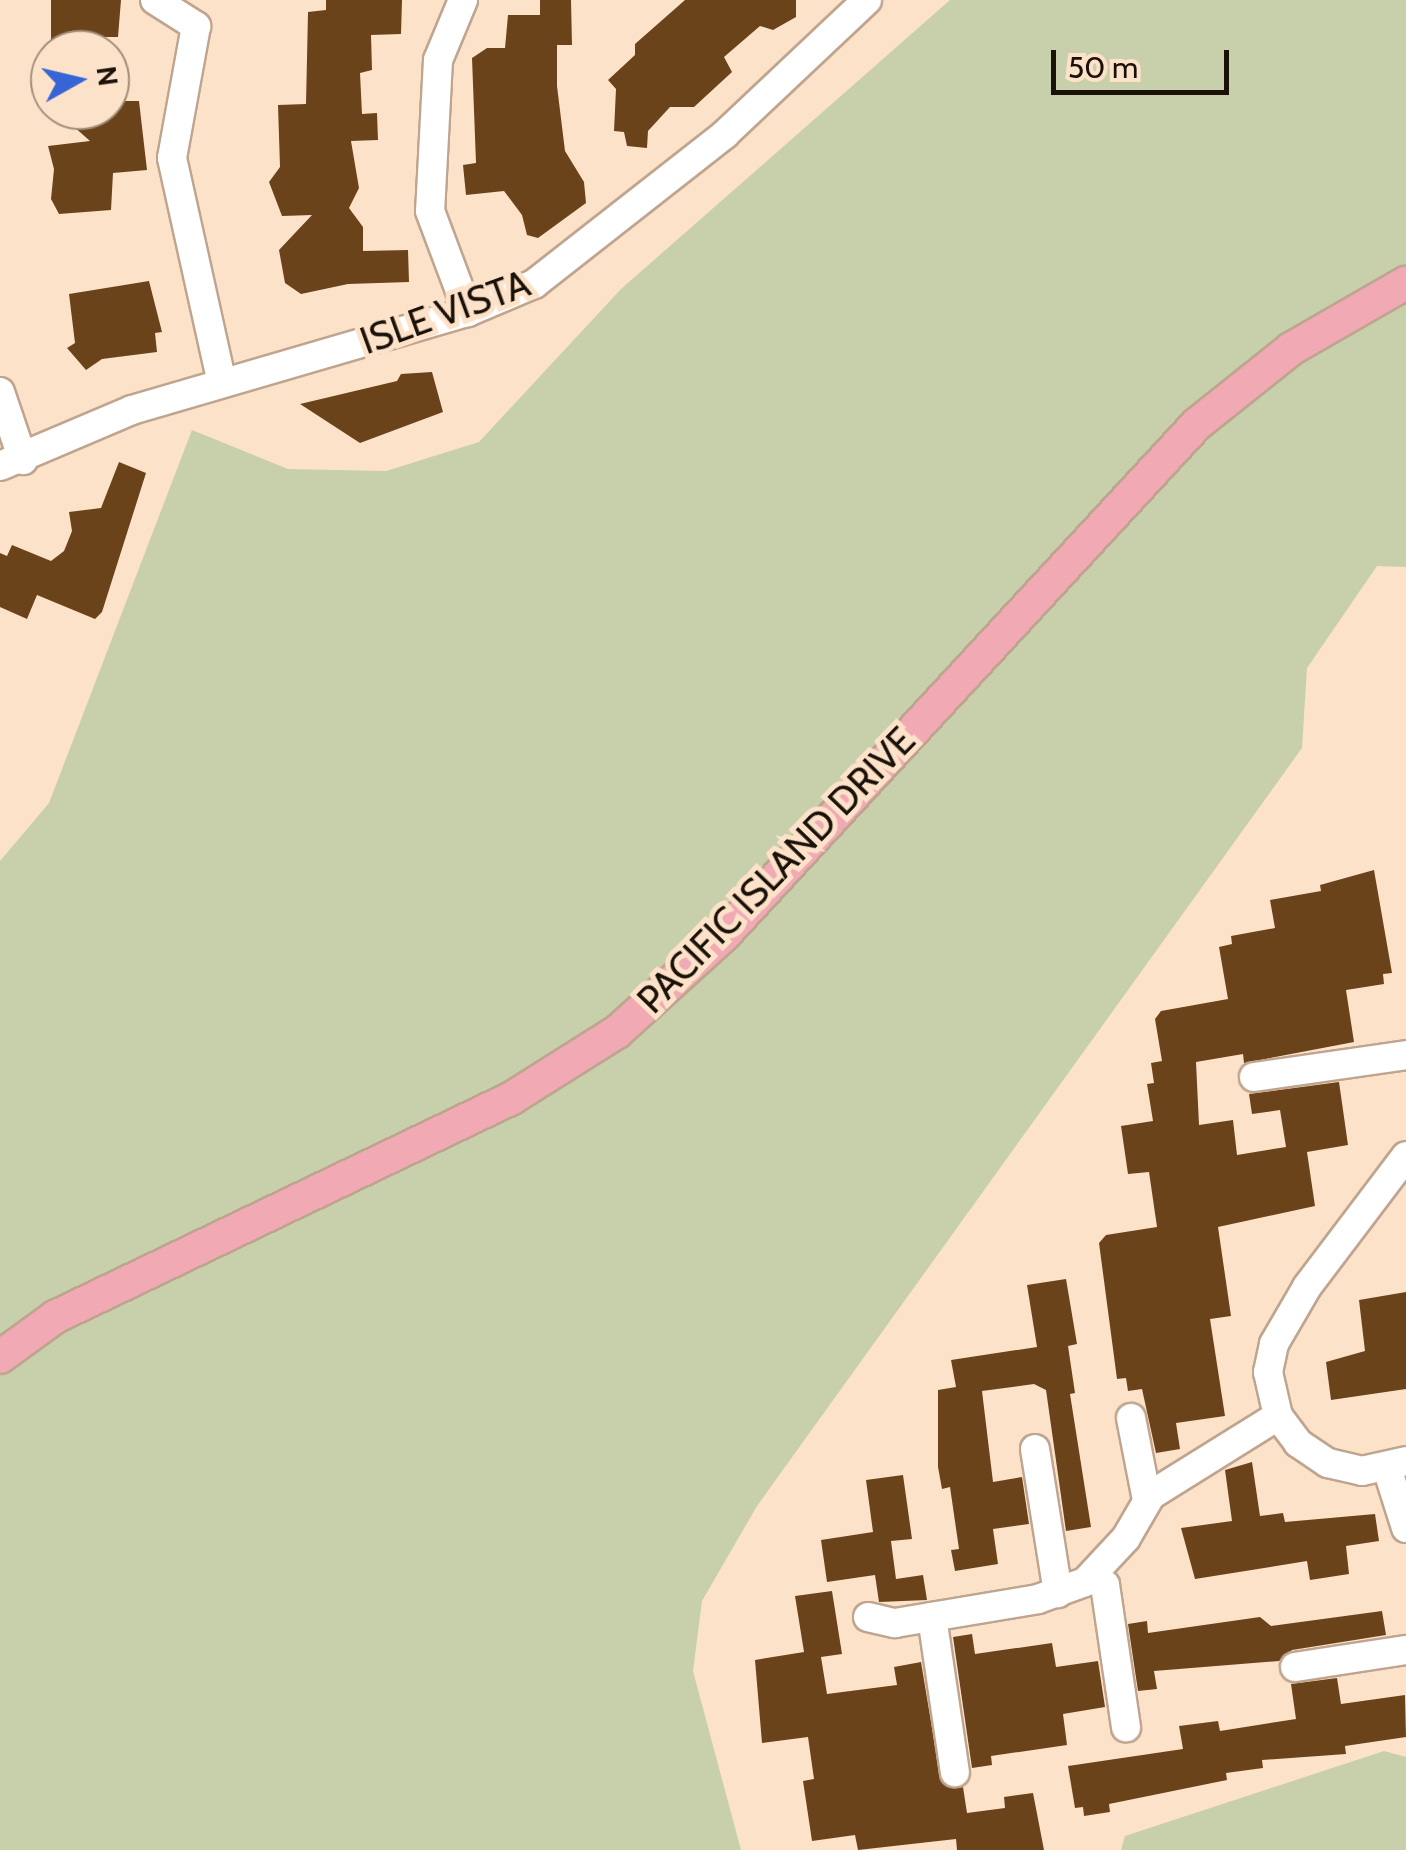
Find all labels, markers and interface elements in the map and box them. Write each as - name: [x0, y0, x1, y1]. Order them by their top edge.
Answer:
- north arrow: [30, 30, 130, 130]
- scale bar: [1056, 30, 1234, 92]
- text: 50 m: [1068, 49, 1138, 86]
- text: N: [90, 64, 126, 88]
- street label: ISLE VISTA: [354, 260, 536, 364]
- street label: PACIFIC ISLAND DRIVE: [628, 718, 924, 1022]

